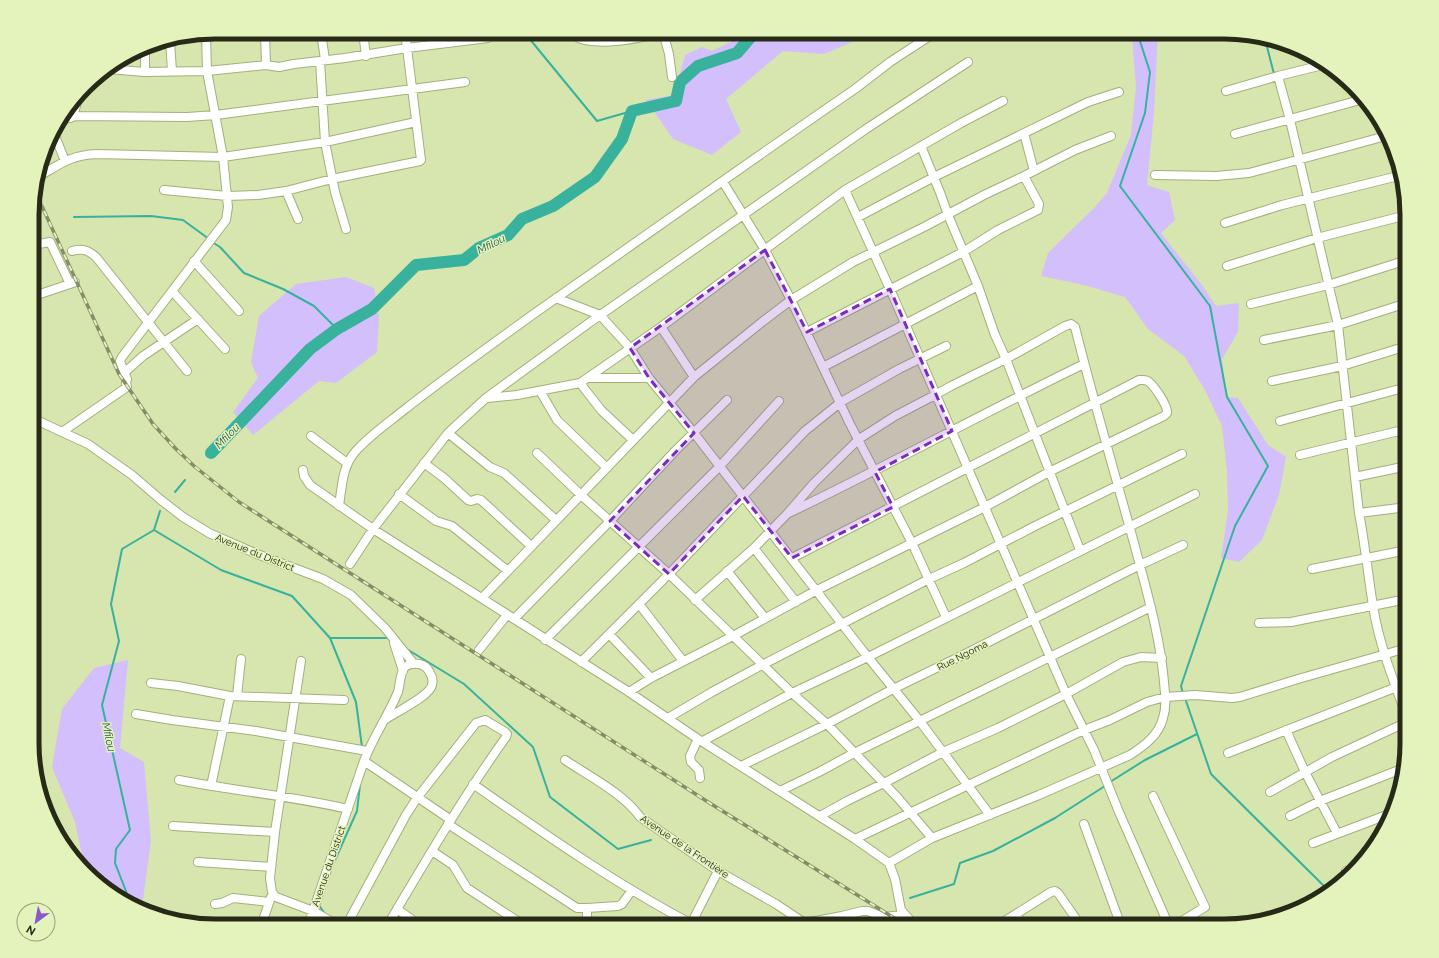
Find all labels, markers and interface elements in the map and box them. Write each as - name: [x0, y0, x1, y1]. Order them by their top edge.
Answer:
- water label: Mfilou: [475, 232, 508, 257]
- water label: Mfilou: [212, 421, 242, 452]
- street label: Avenue du District: [214, 532, 297, 574]
- street label: Rue Ngoma: [935, 638, 989, 673]
- water label: Mfilou: [99, 721, 118, 753]
- street label: Avenue de la Frontière: [638, 813, 731, 880]
- street label: Avenue du District: [310, 824, 348, 908]
- north arrow: [16, 902, 56, 942]
- text: N: [24, 922, 38, 938]

